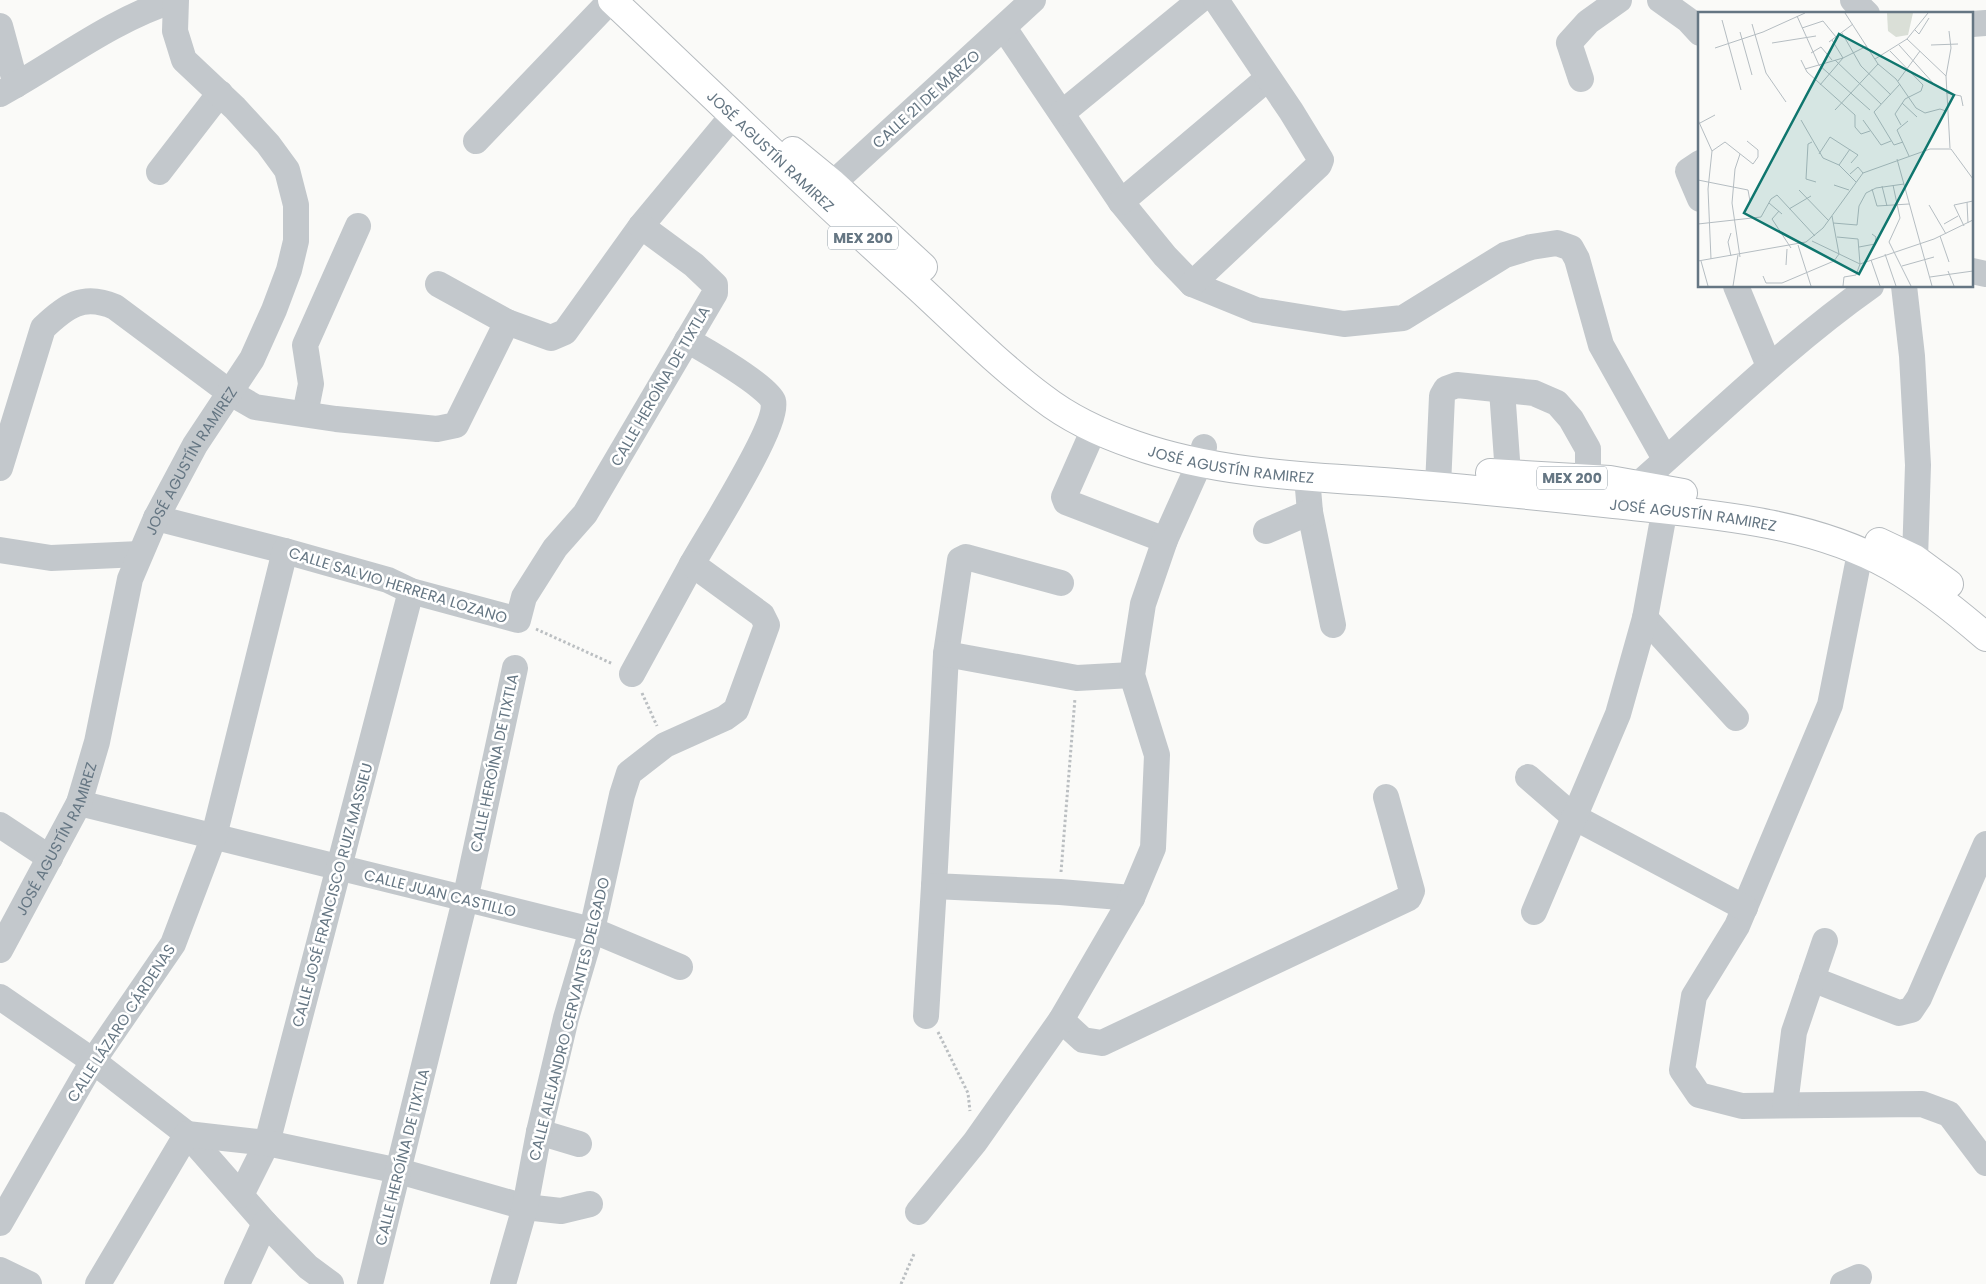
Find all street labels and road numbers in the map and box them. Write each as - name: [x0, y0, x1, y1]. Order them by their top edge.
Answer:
- street label: CALLE 21 DE MARZO: [868, 45, 985, 153]
- street label: JOSÉ AGUSTÍN RAMIREZ: [703, 85, 839, 216]
- road number: MEX 200: [828, 227, 898, 250]
- street label: CALLE HEROÍNA DE TIXTLA: [605, 302, 715, 470]
- street label: JOSÉ AGUSTÍN RAMIREZ: [140, 382, 241, 538]
- street label: JOSÉ AGUSTÍN RAMIREZ: [1146, 439, 1315, 488]
- road number: MEX 200: [1537, 466, 1607, 489]
- street label: JOSÉ AGUSTÍN RAMIREZ: [1609, 493, 1779, 536]
- street label: CALLE SALVIO HERRERA LOZANO: [286, 542, 510, 628]
- street label: CALLE HEROÍNA DE TIXTLA: [465, 672, 523, 854]
- street label: JOSÉ AGUSTÍN RAMIREZ: [10, 760, 101, 919]
- street label: CALLE JOSÉ FRANCISCO RUIZ MASSIEU: [287, 761, 377, 1029]
- street label: CALLE JUAN CASTILLO: [362, 864, 518, 922]
- street label: CALLE ALEJANDRO CERVANTES DELGADO: [524, 875, 615, 1163]
- street label: CALLE LÁZARO CÁRDENAS: [62, 940, 180, 1106]
- street label: CALLE HEROÍNA DE TIXTLA: [370, 1066, 434, 1248]

